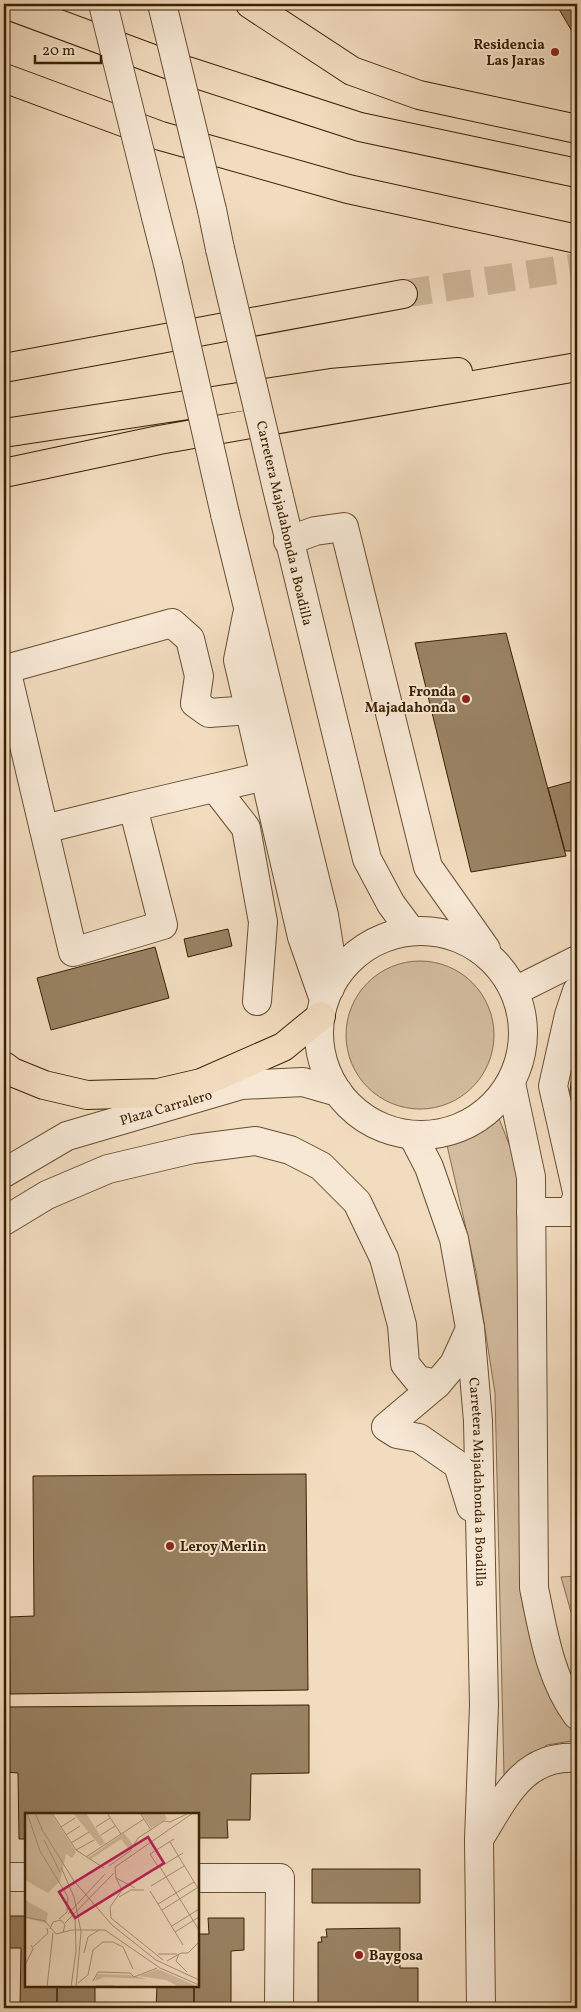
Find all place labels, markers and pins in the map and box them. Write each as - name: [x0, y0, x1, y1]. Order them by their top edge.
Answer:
- place label: Residencia Las Jaras: [473, 36, 545, 71]
- marker: Residencia Las Jaras: [549, 46, 561, 58]
- place label: Fronda Majadahonda: [365, 683, 456, 718]
- marker: Fronda Majadahonda: [460, 693, 472, 705]
- place label: Leroy Merlin: [180, 1538, 267, 1557]
- marker: Leroy Merlin: [164, 1540, 176, 1552]
- place label: Baygosa: [369, 1947, 424, 1966]
- marker: Baygosa: [353, 1949, 365, 1961]

